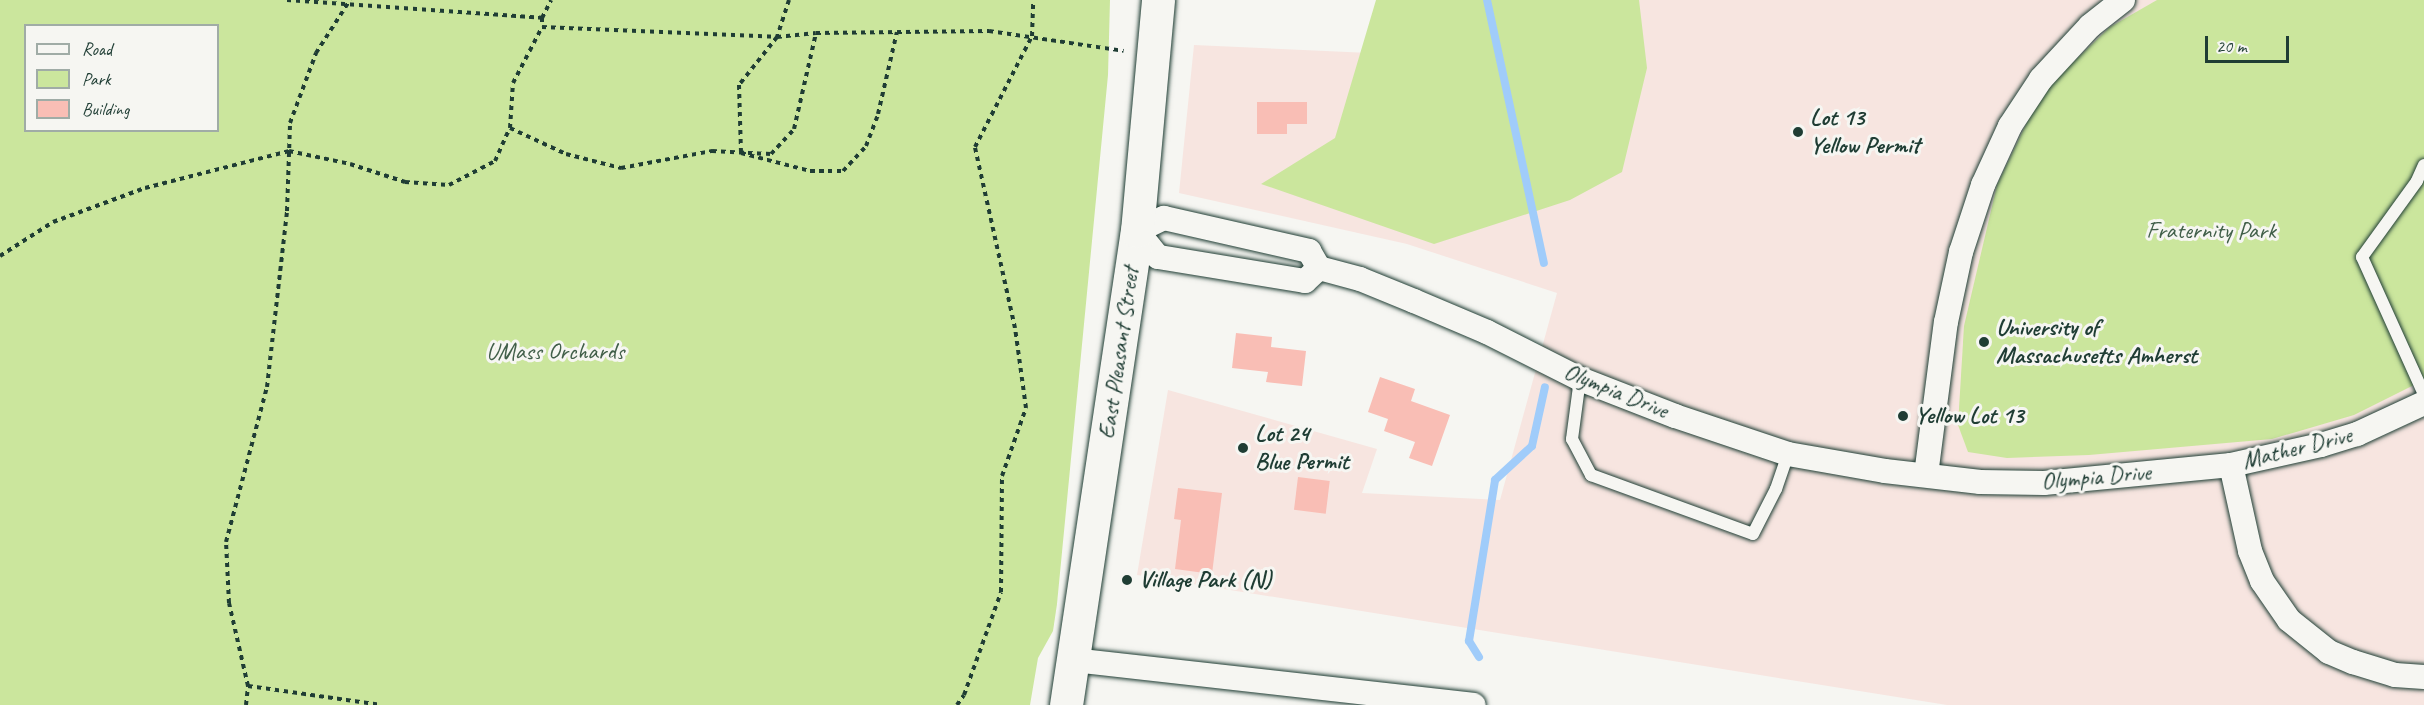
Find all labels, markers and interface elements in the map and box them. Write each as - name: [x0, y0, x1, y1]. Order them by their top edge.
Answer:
- legend: [24, 24, 219, 132]
- scale bar: [2208, 24, 2292, 62]
- text: 20 m: [2216, 35, 2247, 57]
- text: Road: [82, 38, 112, 60]
- text: Park: [82, 68, 111, 90]
- text: Building: [82, 98, 129, 120]
- place label: Lot 13 Yellow Permit: [1810, 104, 1919, 160]
- marker: Lot 13 Yellow Permit: [1791, 125, 1805, 139]
- park label: Fraternity Park: [2146, 217, 2276, 245]
- street label: East Pleasant Street: [1093, 265, 1145, 441]
- place label: University of Massachusetts Amherst: [1996, 314, 2197, 370]
- marker: University of Massachusetts Amherst: [1977, 335, 1991, 349]
- park label: UMass Orchards: [486, 338, 624, 366]
- street label: Olympia Drive: [1560, 357, 1672, 425]
- place label: Yellow Lot 13: [1915, 402, 2024, 430]
- marker: Yellow Lot 13: [1896, 409, 1910, 423]
- place label: Lot 24 Blue Permit: [1255, 420, 1350, 476]
- street label: Mather Drive: [2239, 420, 2355, 476]
- marker: Lot 24 Blue Permit: [1236, 441, 1250, 455]
- street label: Olympia Drive: [2040, 458, 2152, 496]
- place label: Village Park (N): [1139, 566, 1272, 594]
- marker: Village Park (N): [1120, 573, 1134, 587]

